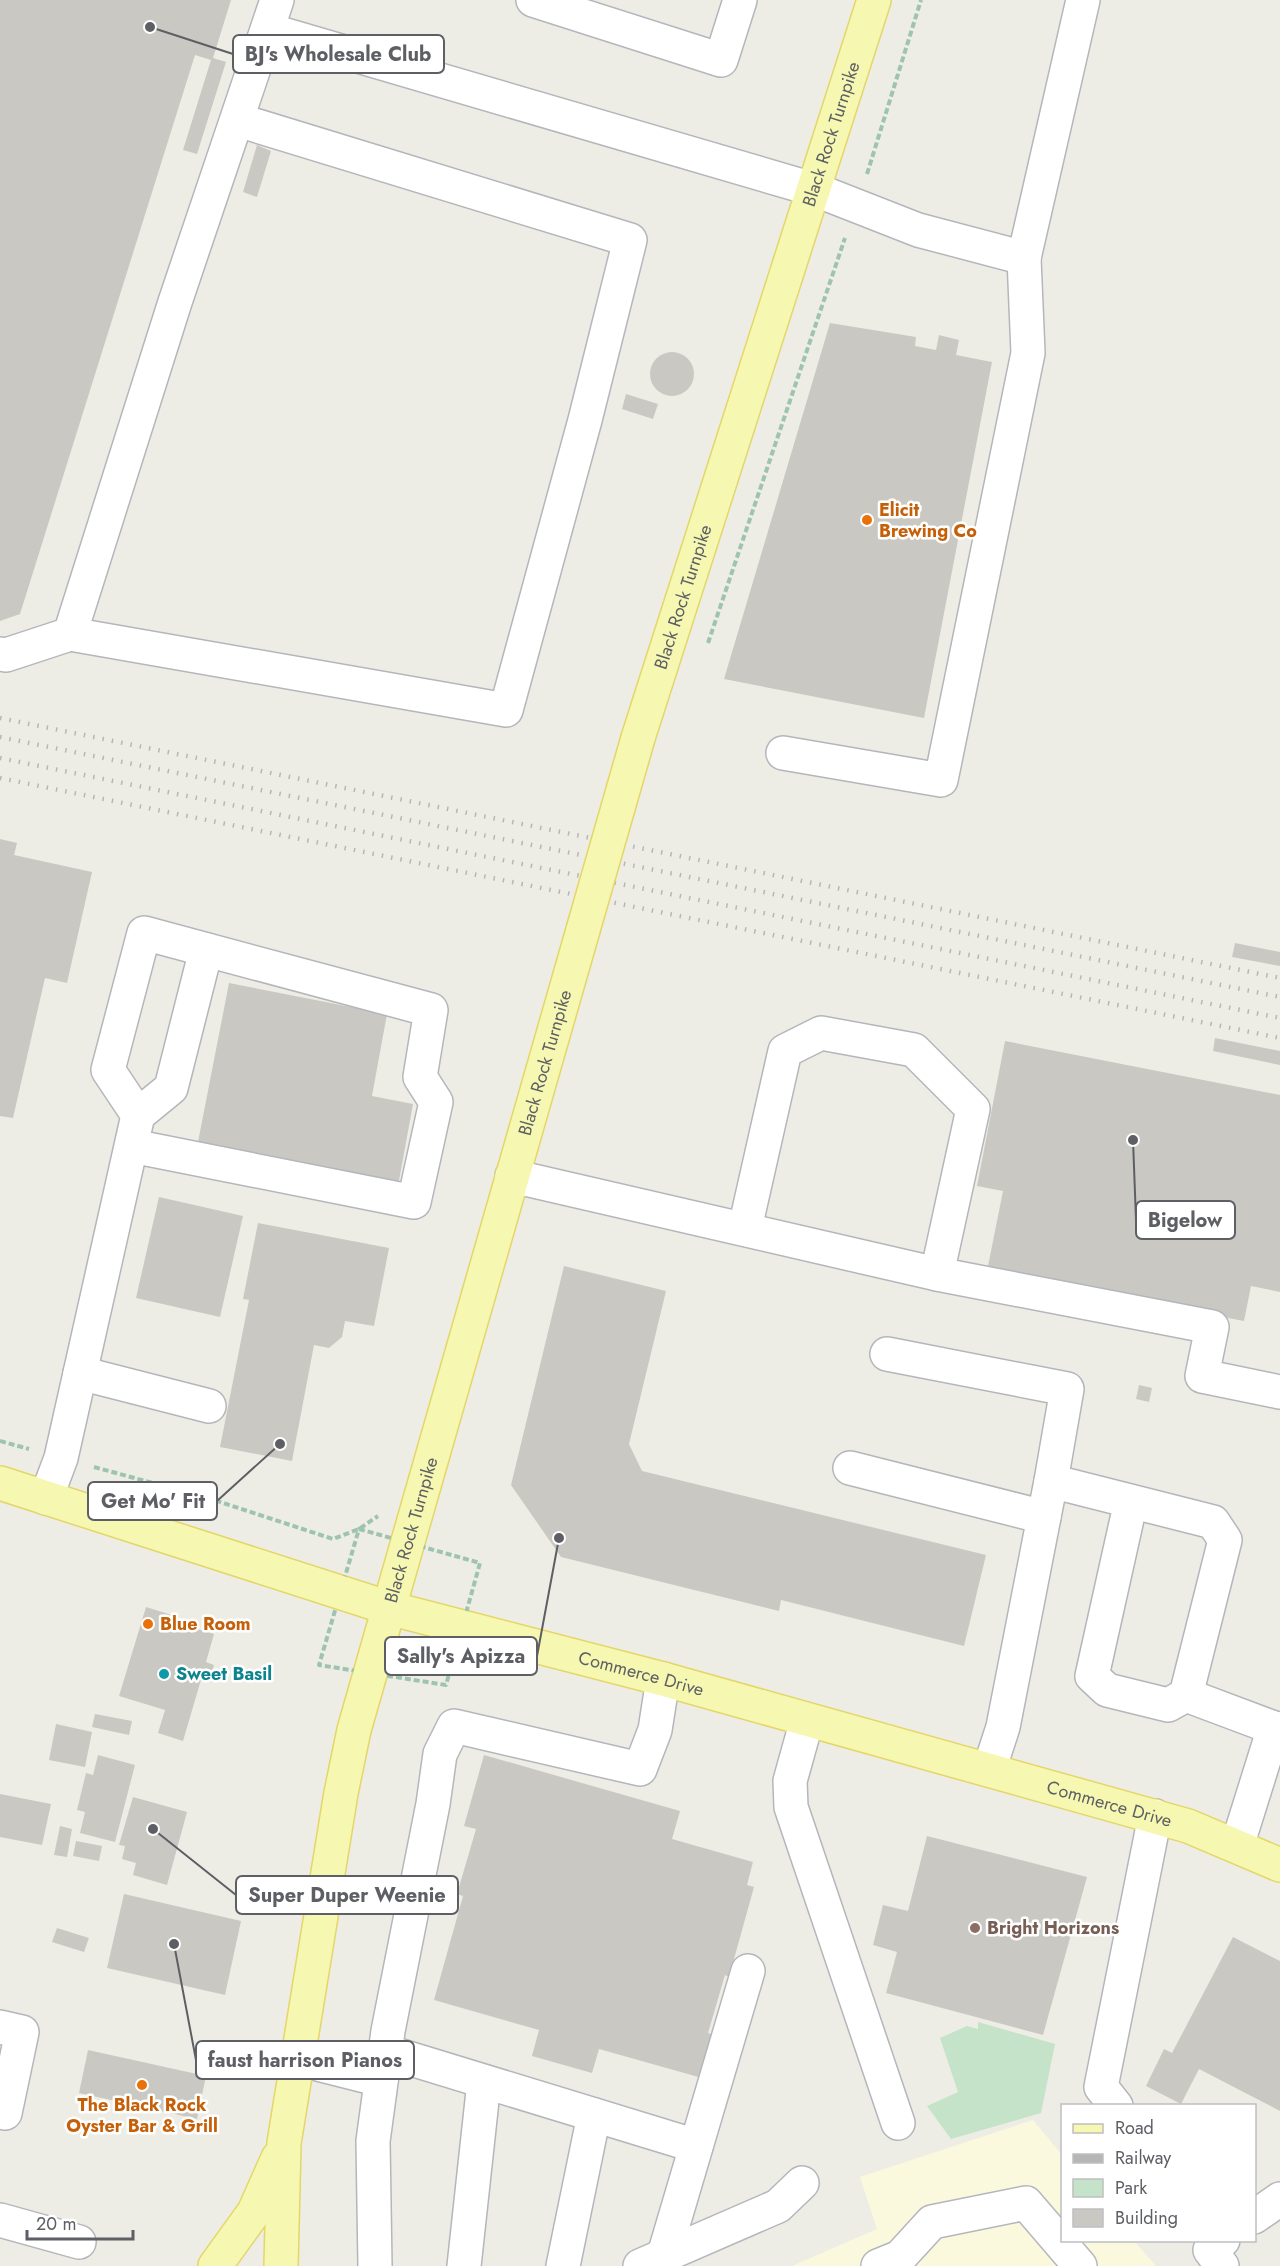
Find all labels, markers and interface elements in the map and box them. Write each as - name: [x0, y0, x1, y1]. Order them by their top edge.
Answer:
- callout: BJ's Wholesale Club: [233, 35, 444, 73]
- text: BJ's Wholesale Club: [245, 40, 431, 69]
- street label: Black Rock Turnpike: [796, 58, 866, 210]
- place label: Elicit Brewing Co: [879, 497, 977, 544]
- marker: Elicit Brewing Co: [860, 513, 874, 527]
- street label: Black Rock Turnpike: [648, 521, 718, 673]
- street label: Black Rock Turnpike: [512, 987, 578, 1139]
- callout: Bigelow: [1136, 1201, 1235, 1239]
- text: Bigelow: [1148, 1206, 1223, 1235]
- street label: Black Rock Turnpike: [378, 1454, 444, 1606]
- callout: Get Mo' Fit: [88, 1482, 217, 1520]
- text: Get Mo' Fit: [101, 1487, 206, 1516]
- place label: Blue Room: [160, 1611, 251, 1637]
- marker: Blue Room: [141, 1617, 155, 1631]
- callout: Sally's Apizza: [385, 1637, 537, 1675]
- text: Sally's Apizza: [397, 1642, 525, 1671]
- street label: Commerce Drive: [575, 1645, 707, 1703]
- place label: Sweet Basil: [176, 1661, 272, 1687]
- marker: Sweet Basil: [157, 1667, 171, 1681]
- street label: Commerce Drive: [1044, 1774, 1175, 1834]
- callout: Super Duper Weenie: [236, 1876, 458, 1914]
- text: Super Duper Weenie: [248, 1881, 446, 1910]
- place label: Bright Horizons: [987, 1915, 1119, 1941]
- marker: Bright Horizons: [968, 1921, 982, 1935]
- callout: faust harrison Pianos: [196, 2041, 414, 2079]
- text: faust harrison Pianos: [208, 2046, 402, 2075]
- marker: The Black Rock Oyster Bar & Grill: [135, 2078, 149, 2092]
- place label: The Black Rock Oyster Bar & Grill: [66, 2092, 218, 2139]
- legend: [1061, 2104, 1256, 2242]
- text: Road: [1115, 2115, 1154, 2141]
- text: Railway: [1115, 2145, 1171, 2171]
- text: Park: [1115, 2175, 1147, 2201]
- scale bar: [27, 2203, 134, 2241]
- text: Building: [1115, 2205, 1178, 2231]
- text: 20 m: [36, 2211, 76, 2237]

